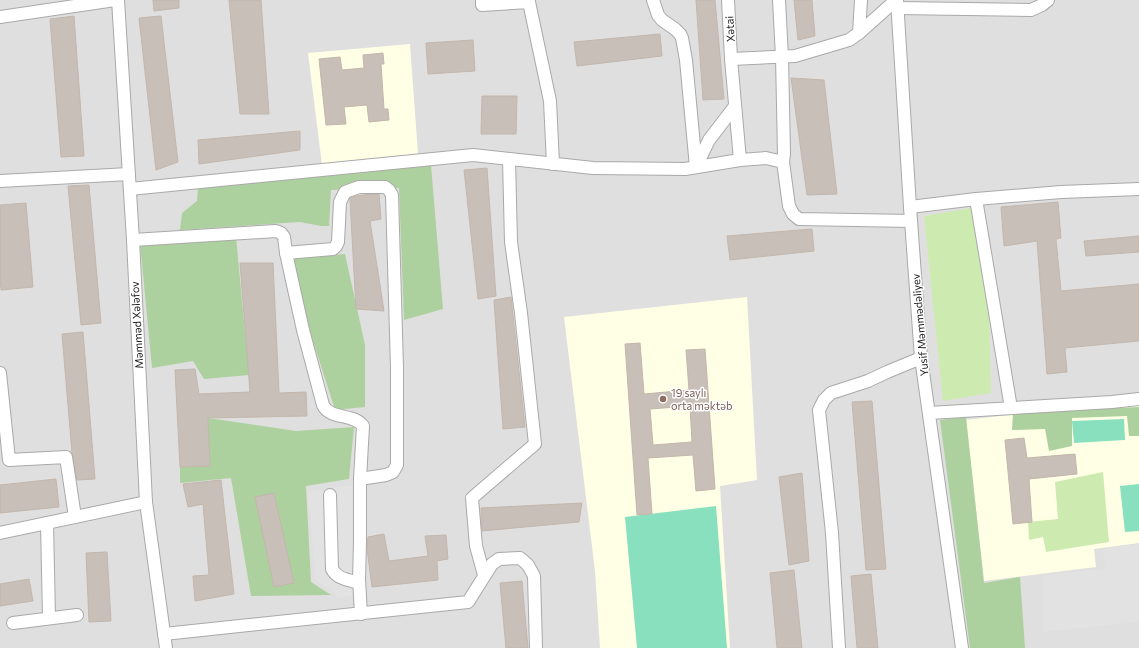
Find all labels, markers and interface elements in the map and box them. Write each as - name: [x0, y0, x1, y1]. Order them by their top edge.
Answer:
- street label: Xətai: [722, 15, 737, 42]
- street label: Yusif Məmmədəliyev: [909, 273, 930, 377]
- street label: Məmməd Xələfov: [128, 281, 145, 369]
- place label: 19 saylı orta məktəb: [671, 386, 733, 412]
- marker: 19 saylı orta məktəb: [658, 394, 668, 404]

